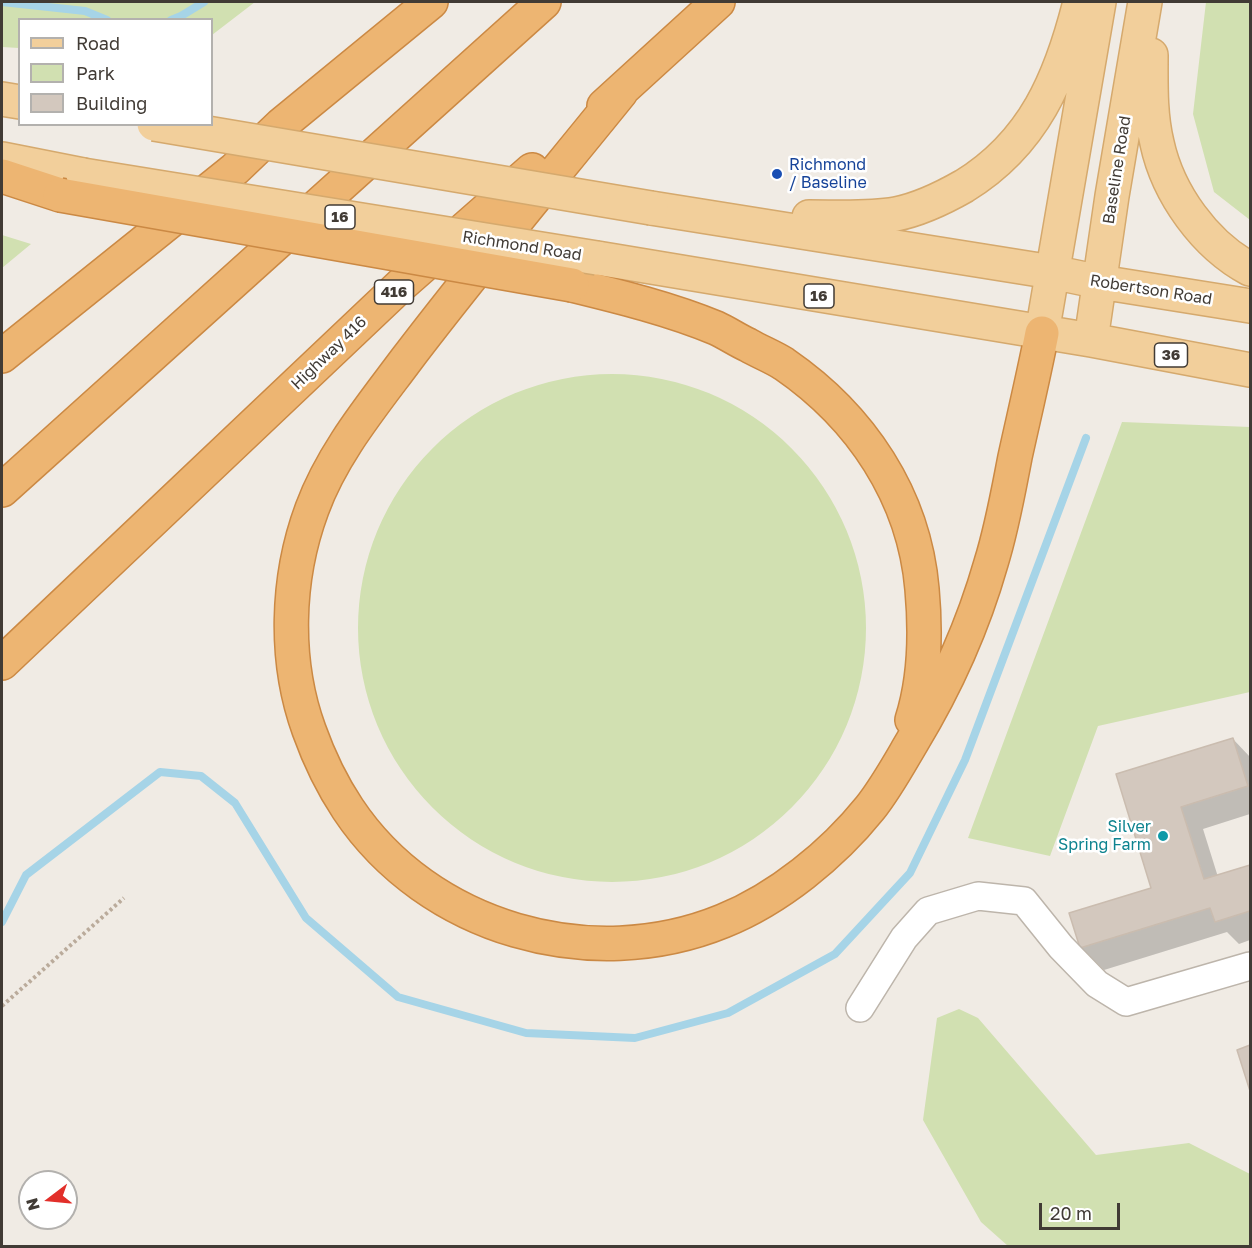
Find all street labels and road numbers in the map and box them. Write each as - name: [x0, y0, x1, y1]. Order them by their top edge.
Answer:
- street label: Baseline Road: [1099, 115, 1135, 225]
- road number: 16: [325, 205, 355, 229]
- street label: Richmond Road: [461, 227, 583, 265]
- street label: Robertson Road: [1088, 271, 1214, 309]
- road number: 416: [374, 280, 414, 304]
- road number: 16: [804, 284, 834, 308]
- street label: Highway 416: [287, 312, 371, 394]
- road number: 36: [1154, 343, 1188, 367]

